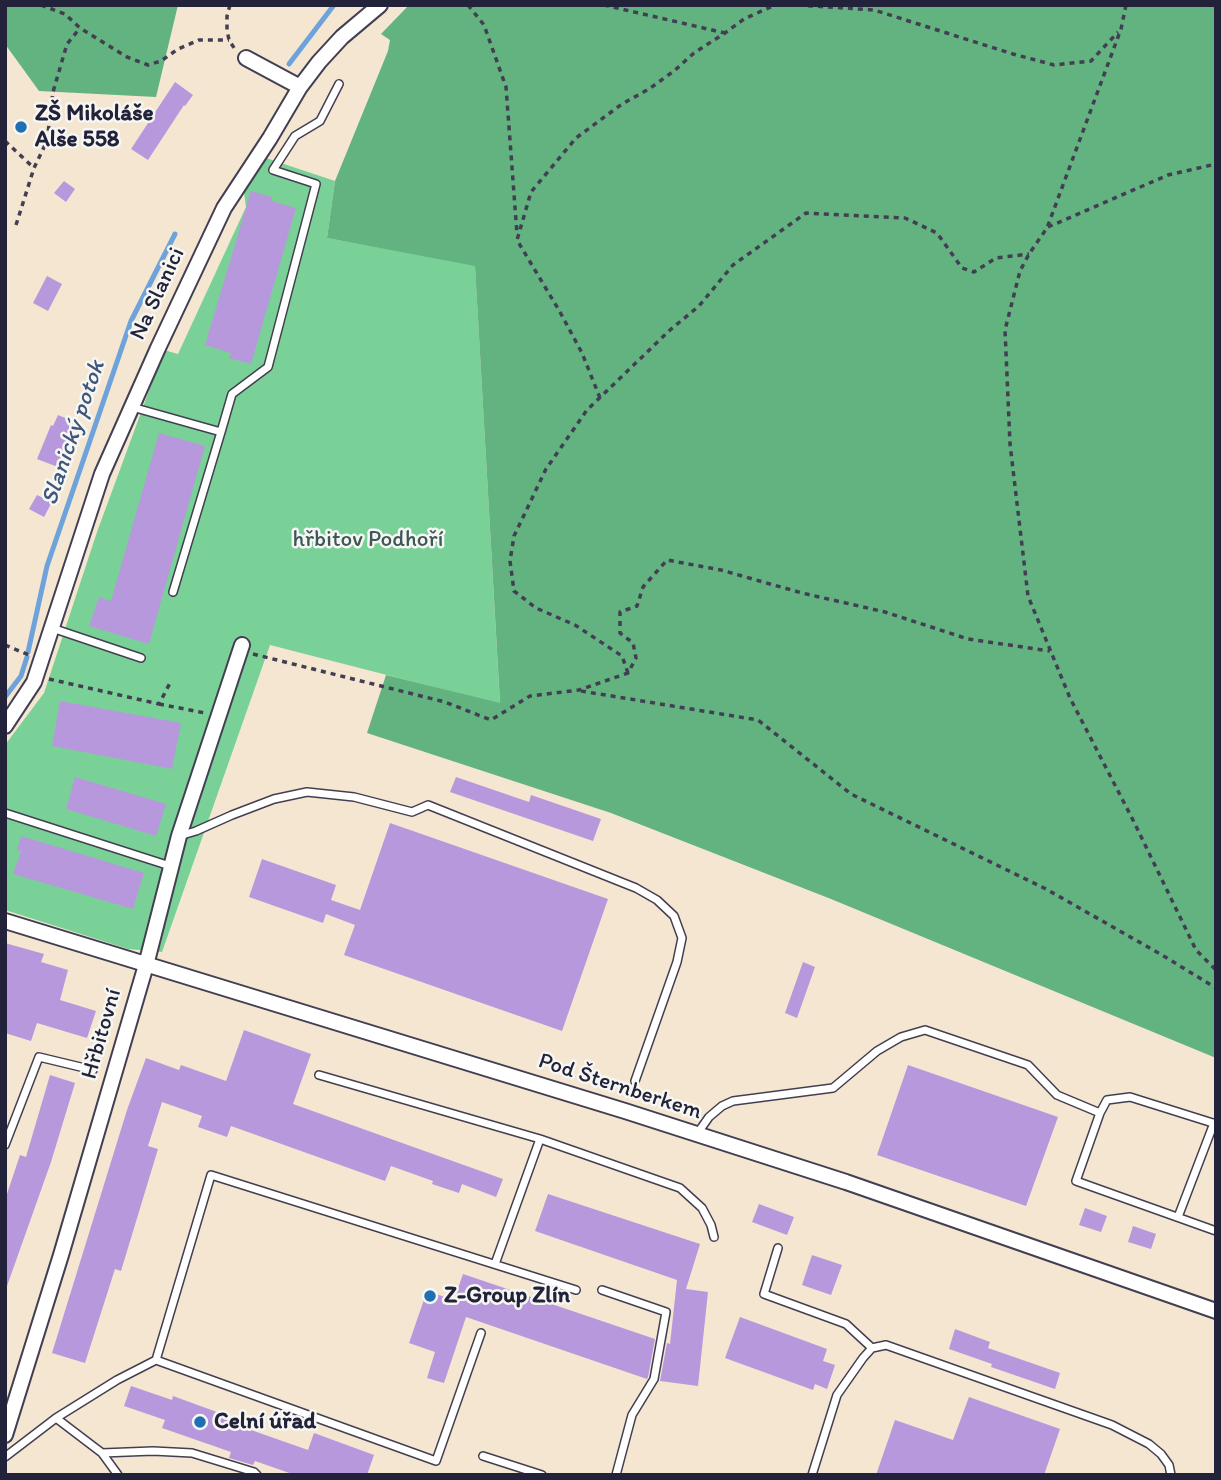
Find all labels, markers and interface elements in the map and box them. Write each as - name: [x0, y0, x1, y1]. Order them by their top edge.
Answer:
- place label: ZŠ Mikoláše Alše 558: [35, 100, 154, 154]
- marker: ZŠ Mikoláše Alše 558: [13, 119, 29, 135]
- street label: Na Slanici: [125, 243, 191, 345]
- water label: Slanický potok: [36, 357, 112, 509]
- park label: hřbitov Podhoří: [293, 526, 443, 554]
- street label: Hřbitovní: [76, 986, 128, 1082]
- street label: Pod Šternberkem: [535, 1048, 705, 1126]
- place label: Z-Group Zlín: [444, 1282, 570, 1310]
- marker: Z-Group Zlín: [422, 1288, 438, 1304]
- place label: Celní úřad: [214, 1408, 316, 1436]
- marker: Celní úřad: [192, 1414, 208, 1430]

